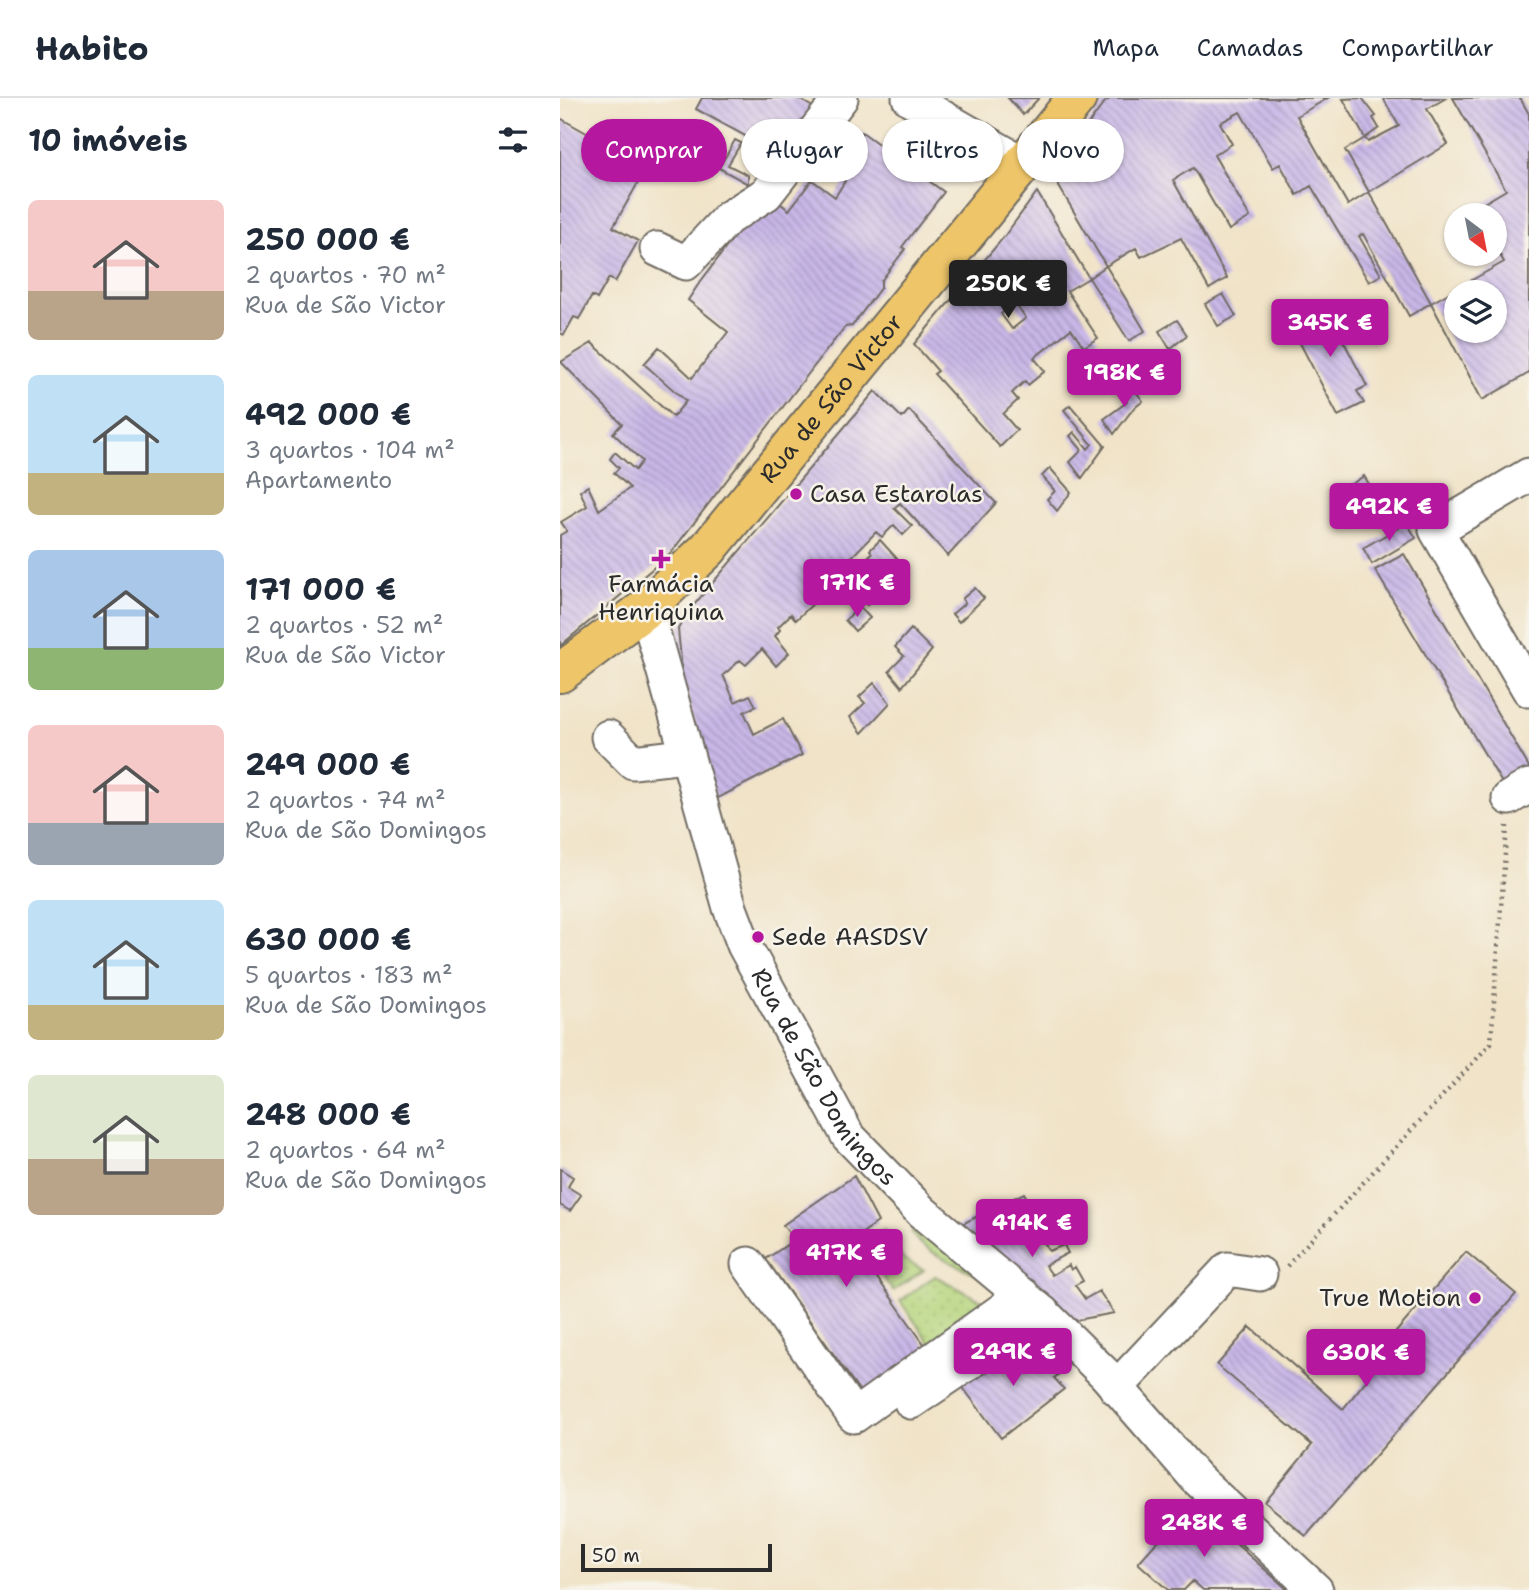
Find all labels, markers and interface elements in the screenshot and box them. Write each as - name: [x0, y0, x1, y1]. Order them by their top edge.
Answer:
- text: Habito: [35, 26, 149, 71]
- text: Mapa: [1092, 32, 1159, 64]
- text: Camadas: [1197, 32, 1304, 64]
- text: Compartilhar: [1342, 32, 1494, 64]
- chip: Comprar: [581, 119, 727, 182]
- chip: Alugar: [741, 119, 868, 182]
- chip: Filtros: [882, 119, 1003, 182]
- chip: Novo: [1017, 119, 1124, 182]
- text: 10 imóveis: [28, 120, 188, 161]
- icon: filters: [494, 121, 532, 159]
- north arrow: [1444, 203, 1507, 266]
- map controls: [1444, 203, 1507, 343]
- text: 250 000 €: [245, 219, 410, 260]
- icon: home: [84, 228, 168, 312]
- text: 2 quartos · 70 m²: [245, 260, 446, 290]
- pin: 250K €: [951, 260, 1065, 320]
- text: 250K €: [965, 268, 1051, 298]
- button: layers: [1444, 280, 1507, 343]
- text: Rua de São Victor: [245, 290, 446, 320]
- pin: 345K €: [1273, 300, 1387, 359]
- street label: Rua de São Victor: [752, 307, 910, 490]
- text: 345K €: [1287, 307, 1373, 337]
- pin: 198K €: [1067, 350, 1181, 409]
- text: 198K €: [1083, 357, 1165, 387]
- text: 492 000 €: [245, 394, 411, 435]
- icon: home: [84, 403, 168, 487]
- text: 3 quartos · 104 m²: [245, 435, 455, 465]
- text: Apartamento: [245, 465, 392, 495]
- place label: Casa Estarolas: [810, 478, 983, 510]
- pin: 492K €: [1332, 484, 1446, 543]
- marker: Casa Estarolas: [788, 486, 804, 502]
- text: 492K €: [1346, 491, 1432, 521]
- marker: Farmácia Henriquina: [653, 551, 669, 567]
- pin: 171K €: [800, 560, 914, 619]
- text: 171K €: [819, 567, 895, 597]
- place label: Farmácia Henriquina: [598, 568, 724, 628]
- text: 171 000 €: [245, 569, 396, 610]
- icon: home: [84, 578, 168, 662]
- text: 2 quartos · 52 m²: [245, 610, 443, 640]
- text: Rua de São Victor: [245, 640, 446, 670]
- text: 249 000 €: [245, 744, 411, 785]
- icon: home: [84, 753, 168, 837]
- text: 2 quartos · 74 m²: [245, 785, 446, 815]
- text: Rua de São Domingos: [245, 815, 487, 845]
- text: 630 000 €: [245, 919, 411, 960]
- place label: Sede AASDSV: [772, 921, 928, 953]
- icon: home: [84, 928, 168, 1012]
- marker: Sede AASDSV: [750, 929, 766, 945]
- text: 5 quartos · 183 m²: [245, 960, 453, 990]
- street label: Rua de São Domingos: [744, 962, 904, 1193]
- text: Rua de São Domingos: [245, 990, 487, 1020]
- text: 248 000 €: [245, 1094, 411, 1135]
- icon: home: [84, 1103, 168, 1187]
- text: 2 quartos · 64 m²: [245, 1135, 446, 1165]
- text: Rua de São Domingos: [245, 1165, 487, 1195]
- pin: 414K €: [975, 1200, 1089, 1259]
- text: 414K €: [992, 1207, 1072, 1237]
- pin: 417K €: [789, 1230, 903, 1289]
- text: 417K €: [806, 1237, 886, 1267]
- place label: True Motion: [1319, 1282, 1461, 1314]
- marker: True Motion: [1467, 1290, 1483, 1306]
- pin: 249K €: [956, 1328, 1070, 1388]
- pin: 630K €: [1309, 1330, 1423, 1389]
- text: 249K €: [970, 1336, 1056, 1366]
- text: 630K €: [1322, 1337, 1410, 1367]
- pin: 248K €: [1147, 1500, 1261, 1559]
- text: 248K €: [1161, 1507, 1247, 1537]
- scale bar: [581, 1541, 772, 1573]
- text: 50 m: [592, 1543, 640, 1568]

